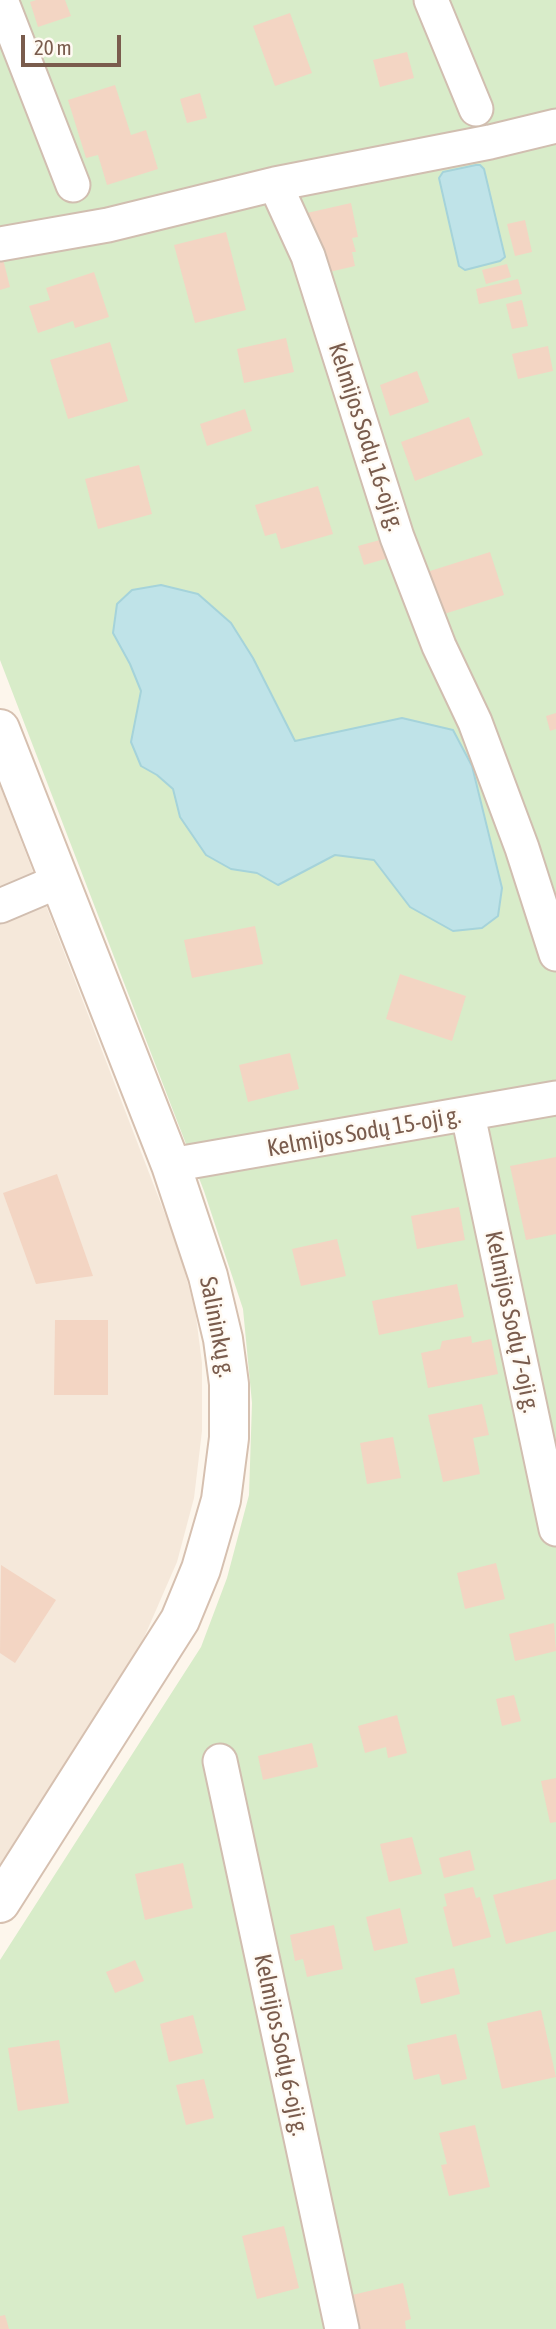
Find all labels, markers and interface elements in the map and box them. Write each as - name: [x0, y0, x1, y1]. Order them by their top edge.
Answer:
- scale bar: [24, 21, 124, 65]
- text: 20 m: [34, 35, 72, 59]
- street label: Kelmijos Sodų 16-oji g.: [322, 339, 410, 535]
- street label: Kelmijos Sodų 15-oji g.: [265, 1101, 463, 1163]
- street label: Kelmijos Sodų 7-oji g.: [479, 1229, 545, 1415]
- street label: Salininkų g.: [193, 1274, 241, 1380]
- street label: Kelmijos Sodų 6-oji g.: [248, 1952, 314, 2138]

